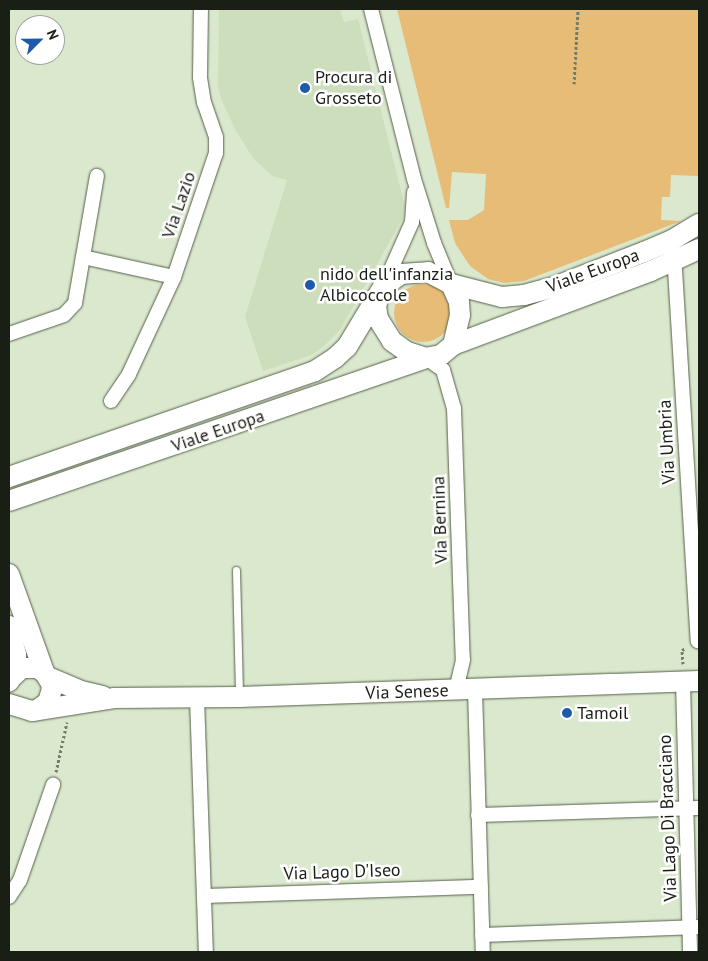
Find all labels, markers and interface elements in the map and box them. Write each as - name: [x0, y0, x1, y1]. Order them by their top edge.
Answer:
- north arrow: [15, 15, 65, 65]
- text: N: [43, 27, 63, 42]
- place label: Procura di Grosseto: [315, 67, 392, 110]
- marker: Procura di Grosseto: [299, 82, 311, 94]
- street label: Via Lazio: [158, 169, 200, 241]
- street label: Viale Europa: [544, 244, 642, 298]
- place label: nido dell'infanzia Albicoccole: [320, 264, 453, 306]
- marker: nido dell'infanzia Albicoccole: [304, 279, 316, 291]
- street label: Via Umbria: [654, 399, 680, 485]
- street label: Viale Europa: [169, 405, 267, 457]
- street label: Via Bernina: [428, 476, 452, 564]
- street label: Via Senese: [365, 680, 449, 704]
- place label: Tamoil: [577, 702, 628, 724]
- marker: Tamoil: [561, 707, 573, 719]
- street label: Via Lago Di Bracciano: [654, 734, 682, 902]
- street label: Via Lago D'Iseo: [283, 859, 401, 885]

